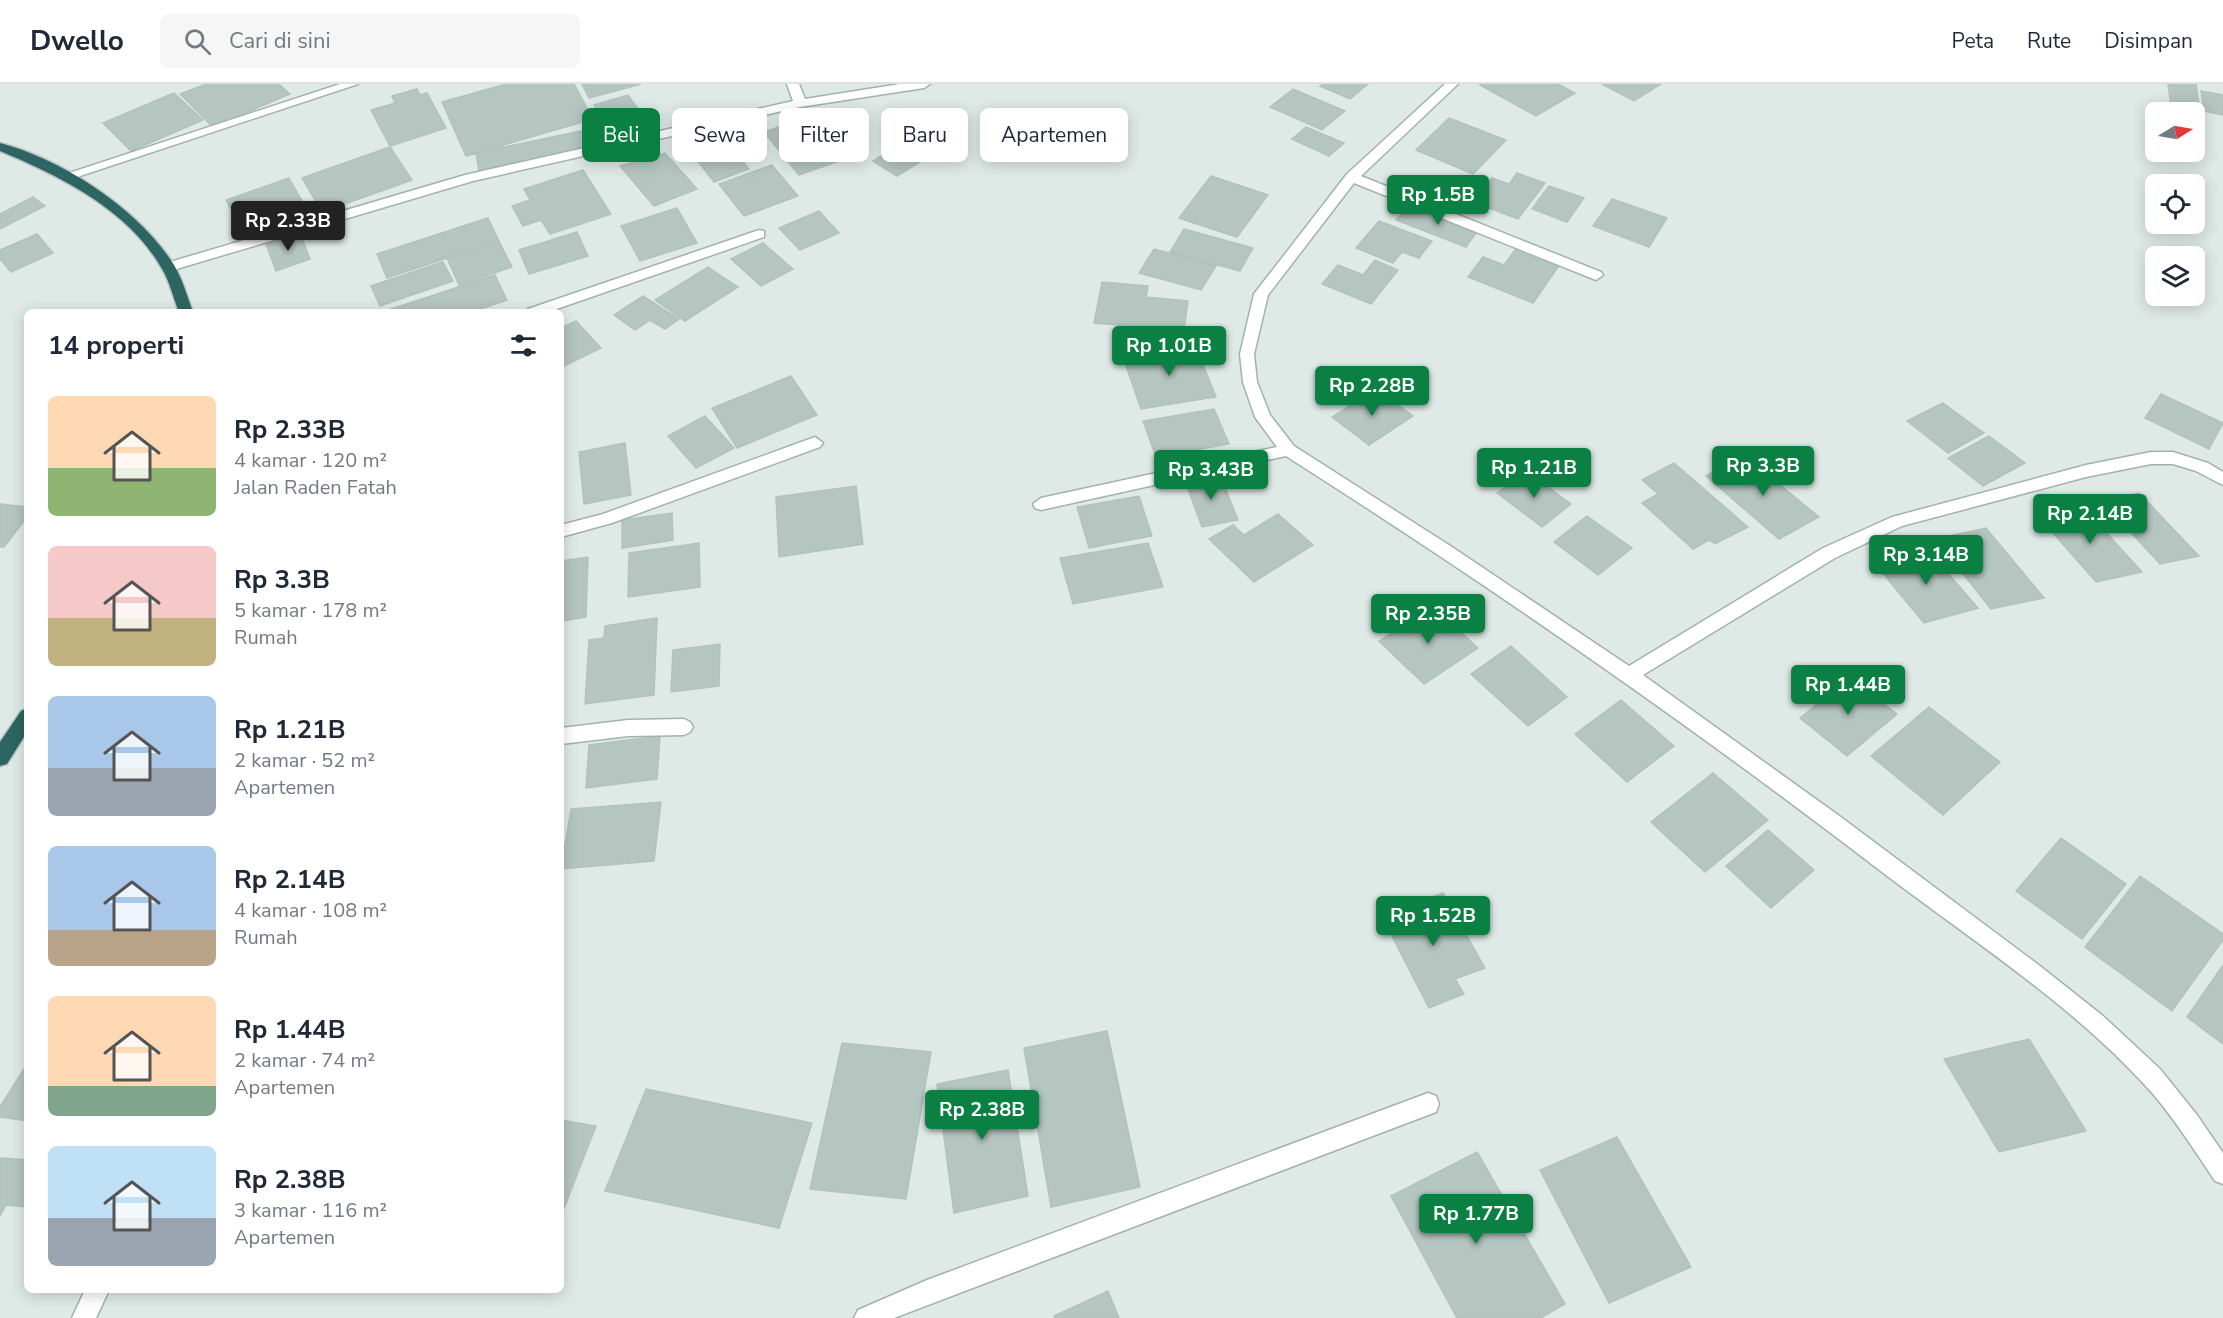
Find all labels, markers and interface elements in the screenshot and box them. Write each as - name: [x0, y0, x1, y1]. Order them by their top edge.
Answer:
- search box: [160, 14, 580, 68]
- text: Dwello: [30, 22, 124, 60]
- icon: search: [181, 25, 214, 58]
- text: Cari di sini: [229, 26, 331, 56]
- text: Peta: [1952, 27, 1994, 55]
- text: Rute: [2027, 27, 2071, 55]
- text: Disimpan: [2104, 27, 2193, 55]
- north arrow: [2145, 102, 2205, 162]
- map controls: [2145, 102, 2205, 306]
- chip: Beli: [582, 108, 660, 162]
- chip: Sewa: [672, 108, 767, 162]
- chip: Filter: [779, 108, 869, 162]
- chip: Baru: [881, 108, 968, 162]
- chip: Apartemen: [980, 108, 1128, 162]
- button: locate: [2145, 174, 2205, 234]
- pin: Rp 1.5B: [1383, 175, 1493, 226]
- text: Rp 1.5B: [1401, 181, 1475, 208]
- pin: Rp 2.33B: [226, 201, 350, 252]
- text: Rp 2.33B: [245, 207, 331, 234]
- button: layers: [2145, 246, 2205, 306]
- pin: Rp 1.01B: [1107, 326, 1231, 377]
- text: 14 properti: [48, 328, 184, 363]
- icon: filters: [507, 329, 540, 362]
- text: Rp 1.01B: [1126, 332, 1212, 359]
- pin: Rp 2.28B: [1310, 366, 1434, 417]
- text: Rp 2.28B: [1329, 372, 1415, 399]
- text: Rp 2.33B: [234, 412, 346, 447]
- icon: home: [96, 420, 168, 492]
- pin: Rp 3.3B: [1708, 446, 1818, 497]
- text: 4 kamar · 120 m²: [234, 447, 387, 474]
- pin: Rp 1.21B: [1472, 448, 1596, 499]
- pin: Rp 3.43B: [1149, 450, 1273, 501]
- text: Rp 3.3B: [1726, 452, 1800, 479]
- text: Rp 1.21B: [1491, 454, 1577, 481]
- text: Rp 3.43B: [1168, 456, 1254, 483]
- text: Jalan Raden Fatah: [234, 474, 397, 501]
- pin: Rp 2.14B: [2028, 494, 2152, 545]
- text: Rp 2.14B: [2047, 500, 2133, 527]
- pin: Rp 3.14B: [1864, 535, 1988, 586]
- text: Rp 3.14B: [1883, 541, 1969, 568]
- text: Rp 3.3B: [234, 562, 330, 597]
- icon: home: [96, 570, 168, 642]
- pin: Rp 2.35B: [1366, 594, 1490, 645]
- text: 5 kamar · 178 m²: [234, 597, 387, 624]
- text: Rp 2.35B: [1385, 600, 1471, 627]
- text: Rumah: [234, 624, 298, 651]
- pin: Rp 1.44B: [1786, 665, 1910, 716]
- text: Rp 1.44B: [1805, 671, 1891, 698]
- text: Rp 1.21B: [234, 712, 346, 747]
- icon: home: [96, 720, 168, 792]
- text: 2 kamar · 52 m²: [234, 747, 375, 774]
- text: Apartemen: [234, 774, 335, 801]
- text: Rp 2.14B: [234, 862, 346, 897]
- icon: home: [96, 870, 168, 942]
- pin: Rp 1.52B: [1371, 896, 1495, 947]
- text: 4 kamar · 108 m²: [234, 897, 387, 924]
- text: Rp 1.52B: [1390, 902, 1476, 929]
- text: Rumah: [234, 924, 298, 951]
- text: Rp 1.44B: [234, 1012, 346, 1047]
- icon: home: [96, 1020, 168, 1092]
- text: 2 kamar · 74 m²: [234, 1047, 375, 1074]
- text: Apartemen: [234, 1074, 335, 1101]
- pin: Rp 2.38B: [920, 1090, 1044, 1141]
- text: Rp 2.38B: [939, 1096, 1025, 1123]
- text: Rp 2.38B: [234, 1162, 346, 1197]
- icon: home: [96, 1170, 168, 1242]
- pin: Rp 1.77B: [1414, 1194, 1538, 1245]
- text: 3 kamar · 116 m²: [234, 1197, 387, 1224]
- text: Rp 1.77B: [1433, 1200, 1519, 1227]
- text: Apartemen: [234, 1224, 335, 1251]

